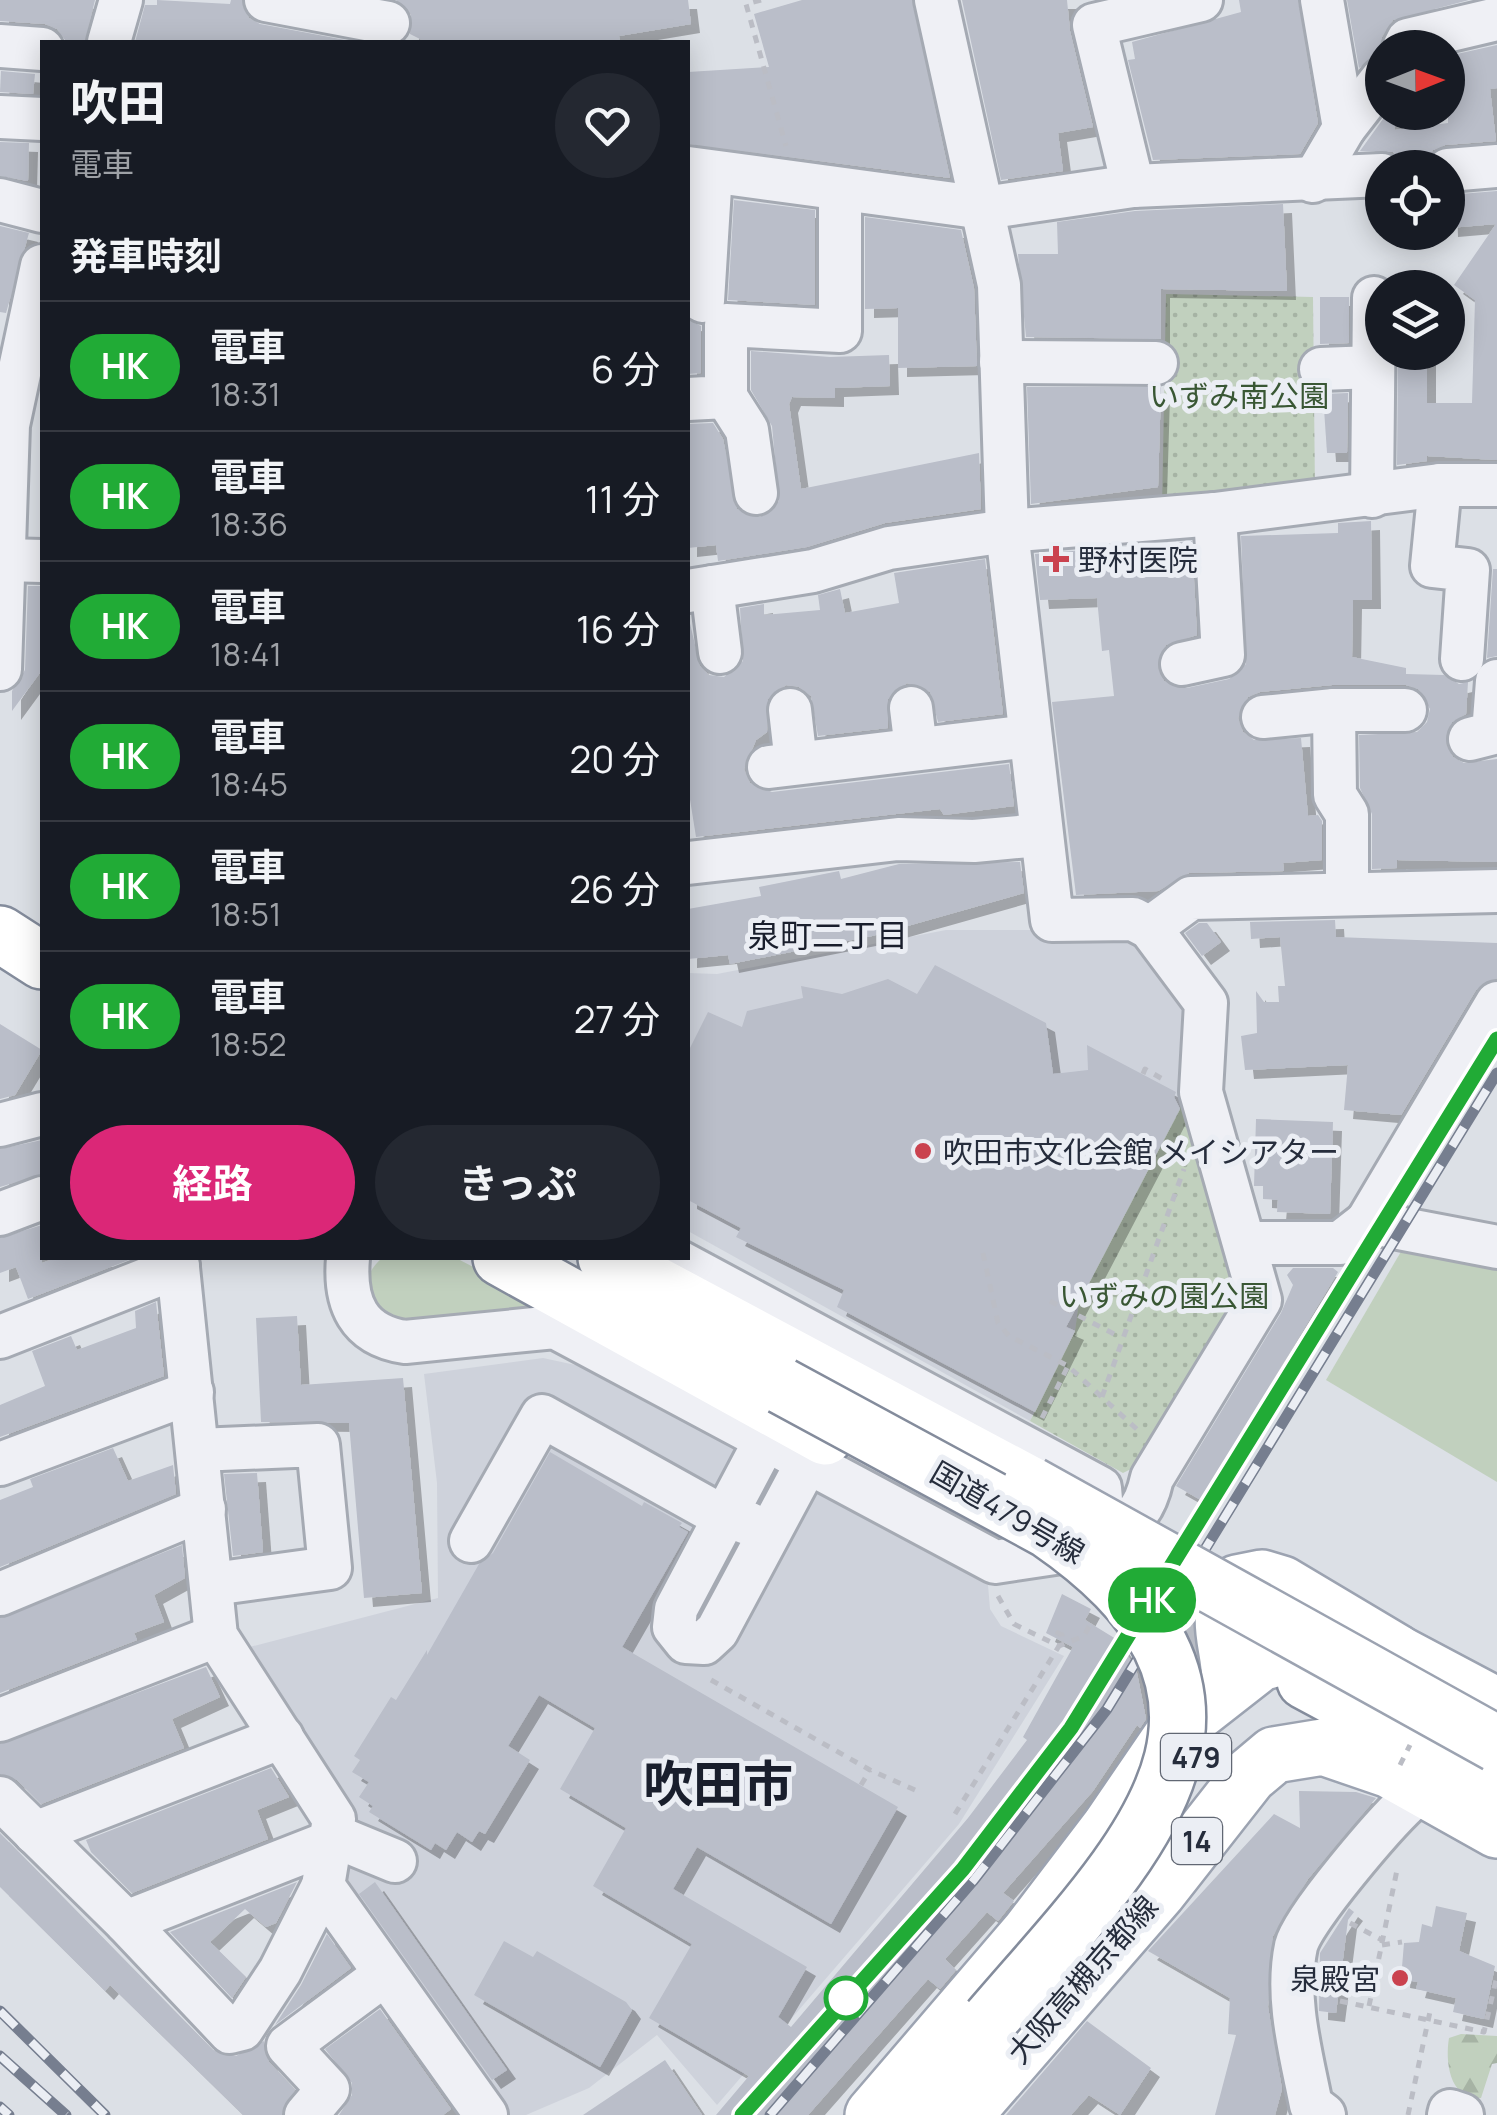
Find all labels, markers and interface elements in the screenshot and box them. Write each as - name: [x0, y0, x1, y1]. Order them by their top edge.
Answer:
- north arrow: [1365, 30, 1465, 130]
- map controls: [1365, 30, 1465, 370]
- text: 吹田: [70, 69, 166, 134]
- button: heart: [555, 73, 660, 178]
- text: 電車: [70, 142, 134, 186]
- button: locate: [1365, 150, 1465, 250]
- text: 発車時刻: [70, 229, 222, 281]
- button: layers: [1365, 270, 1465, 370]
- text: 電車: [210, 320, 286, 372]
- text: HK: [101, 342, 149, 390]
- text: 6 分: [591, 342, 660, 394]
- text: 18:31: [210, 372, 281, 416]
- park label: いずみ南公園: [1149, 375, 1329, 416]
- text: 電車: [210, 450, 286, 502]
- text: HK: [101, 472, 149, 520]
- text: 11 分: [585, 472, 660, 524]
- text: 18:36: [210, 502, 288, 546]
- place label: 野村医院: [1078, 539, 1198, 580]
- marker: 野村医院: [1043, 546, 1069, 572]
- text: 電車: [210, 580, 286, 632]
- text: HK: [101, 602, 149, 650]
- text: 16 分: [576, 602, 660, 654]
- text: 18:41: [210, 632, 282, 676]
- text: 電車: [210, 710, 286, 762]
- text: HK: [101, 732, 149, 780]
- text: 20 分: [570, 732, 660, 784]
- text: 18:45: [210, 762, 288, 806]
- text: 電車: [210, 840, 286, 892]
- text: HK: [101, 862, 149, 910]
- text: 26 分: [569, 862, 660, 914]
- text: 18:51: [210, 892, 282, 936]
- district label: 泉町二丁目: [748, 913, 908, 957]
- text: 電車: [210, 970, 286, 1022]
- text: HK: [101, 992, 149, 1040]
- text: 27 分: [574, 992, 660, 1044]
- text: 18:52: [210, 1022, 286, 1066]
- button: 経路: [70, 1125, 355, 1240]
- button: きっぷ: [375, 1125, 660, 1240]
- place label: 吹田市文化会館 メイシアター: [943, 1131, 1339, 1172]
- marker: 吹田市文化会館 メイシアター: [912, 1140, 934, 1162]
- park label: いずみの園公園: [1059, 1275, 1269, 1316]
- street label: 国道479号線: [924, 1451, 1092, 1573]
- line badge: HK: [1107, 1568, 1197, 1632]
- text: HK: [1128, 1576, 1176, 1624]
- road number: 479: [1161, 1734, 1231, 1780]
- district label: 吹田市: [643, 1749, 793, 1817]
- road number: 14: [1172, 1818, 1222, 1864]
- street label: 大阪高槻京都線: [998, 1886, 1166, 2072]
- place label: 泉殿宮: [1290, 1958, 1380, 1999]
- marker: 泉殿宮: [1389, 1967, 1411, 1989]
- unlabelled marker: [825, 1977, 867, 2019]

